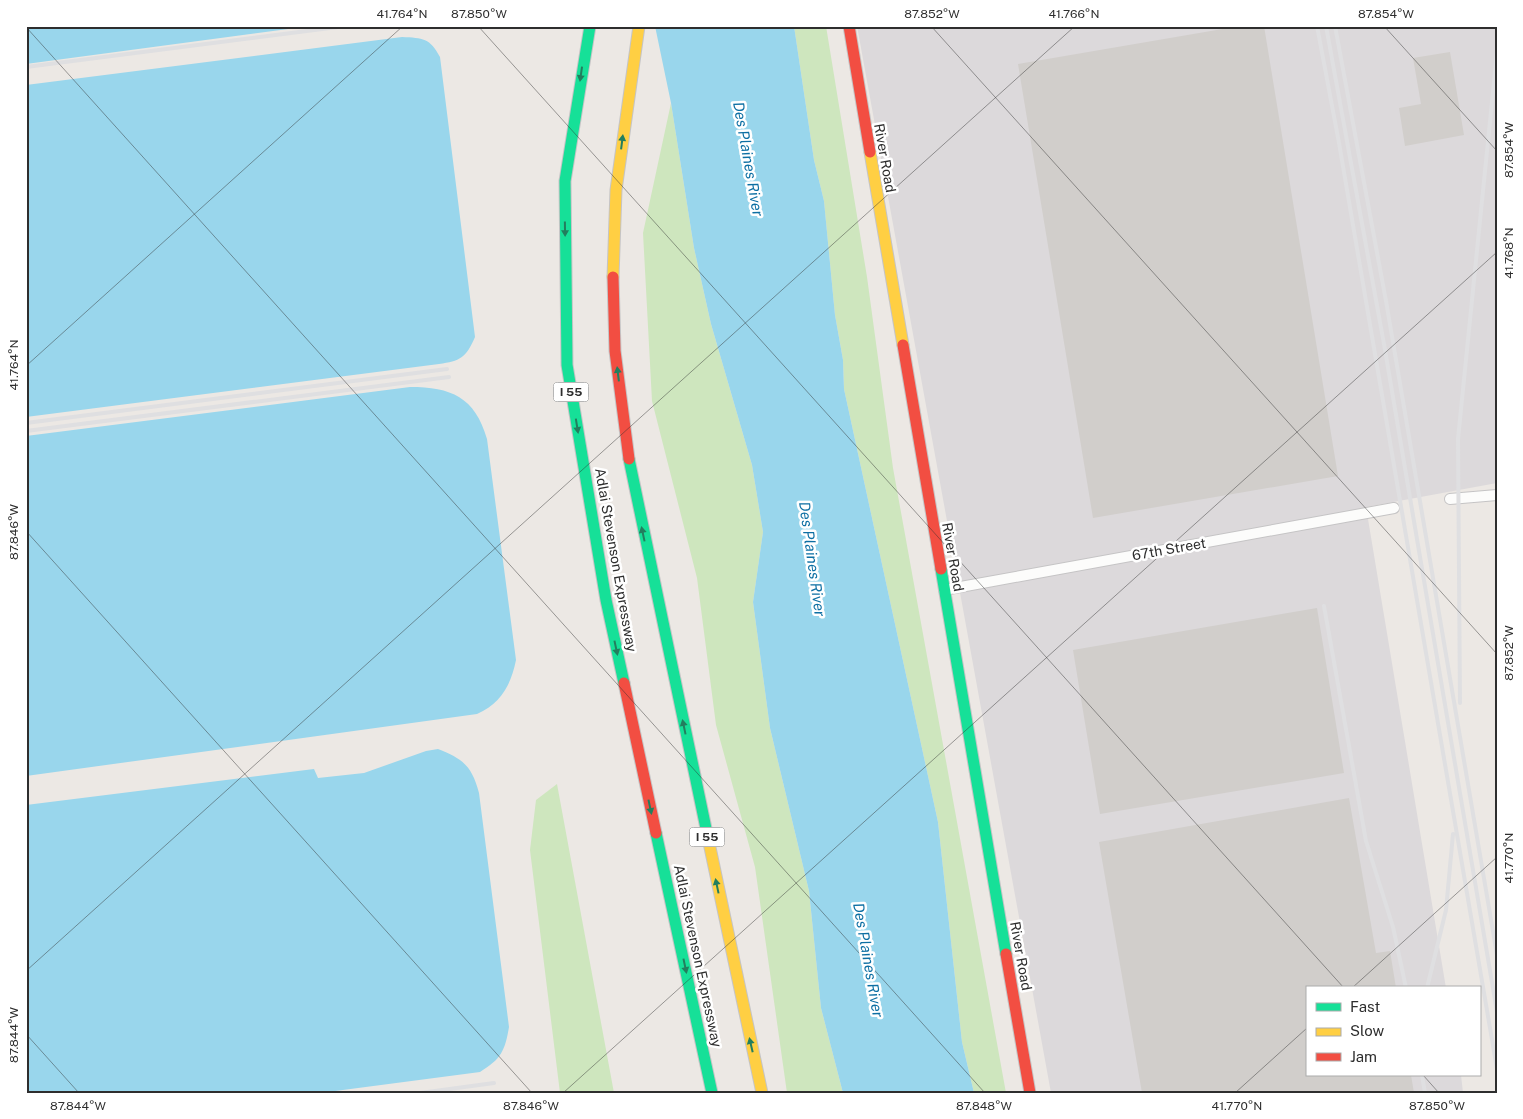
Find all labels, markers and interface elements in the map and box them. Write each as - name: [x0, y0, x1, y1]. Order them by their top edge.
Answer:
- text: 41.764°N: [376, 7, 428, 21]
- text: 87.850°W: [451, 7, 507, 21]
- text: 87.852°W: [904, 7, 960, 21]
- text: 41.766°N: [1049, 7, 1099, 21]
- text: 87.854°W: [1358, 7, 1415, 21]
- one-way arrow: [576, 66, 584, 82]
- water label: Des Plaines River: [730, 100, 767, 218]
- text: 87.854°W: [1502, 121, 1516, 178]
- street label: River Road: [871, 122, 899, 194]
- one-way arrow: [618, 134, 626, 150]
- one-way arrow: [561, 222, 569, 238]
- text: 41.768°N: [1502, 227, 1516, 279]
- text: 41.764°N: [7, 339, 21, 391]
- one-way arrow: [613, 365, 621, 381]
- road number: I 55: [554, 382, 588, 402]
- one-way arrow: [574, 418, 582, 434]
- street label: Adlai Stevenson Expressway: [592, 467, 640, 654]
- water label: Des Plaines River: [796, 500, 829, 618]
- text: 87.846°W: [7, 504, 21, 560]
- street label: River Road: [939, 521, 967, 593]
- one-way arrow: [639, 526, 647, 541]
- street label: 67th Street: [1131, 535, 1207, 563]
- text: 87.852°W: [1502, 625, 1516, 681]
- one-way arrow: [613, 640, 621, 656]
- one-way arrow: [680, 720, 688, 735]
- one-way arrow: [647, 799, 655, 815]
- road number: I 55: [690, 828, 724, 846]
- text: 41.770°N: [1502, 833, 1516, 883]
- street label: Adlai Stevenson Expressway: [671, 863, 725, 1049]
- one-way arrow: [713, 879, 721, 894]
- water label: Des Plaines River: [850, 901, 887, 1019]
- street label: River Road: [1007, 920, 1035, 992]
- one-way arrow: [681, 958, 689, 974]
- legend: [1306, 986, 1480, 1076]
- text: Fast: [1350, 998, 1380, 1015]
- text: 87.844°W: [7, 1007, 21, 1063]
- text: Slow: [1350, 1022, 1385, 1039]
- one-way arrow: [747, 1038, 755, 1053]
- text: Jam: [1350, 1048, 1377, 1065]
- text: 87.844°W: [50, 1099, 106, 1113]
- text: 87.846°W: [503, 1099, 559, 1113]
- text: 87.848°W: [956, 1099, 1013, 1113]
- text: 41.770°N: [1212, 1099, 1262, 1113]
- text: 87.850°W: [1409, 1099, 1465, 1113]

